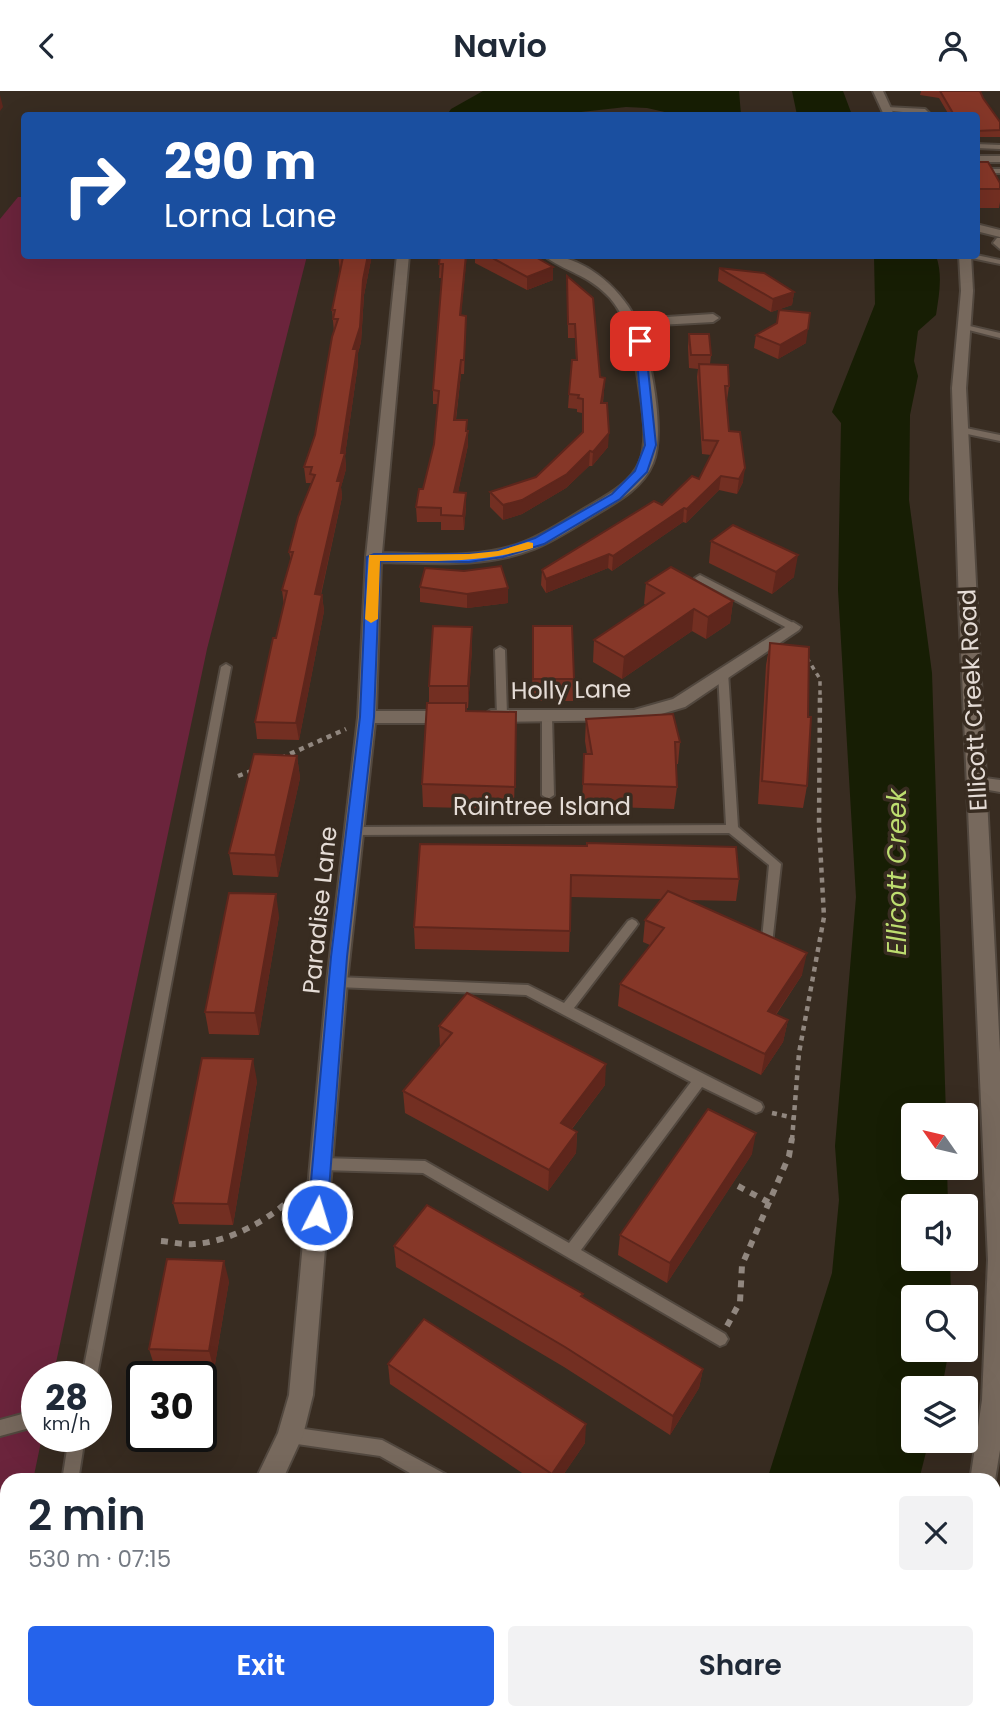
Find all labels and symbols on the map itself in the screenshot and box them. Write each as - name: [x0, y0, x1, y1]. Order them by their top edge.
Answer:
- pin: [610, 311, 670, 371]
- street label: Ellicott Creek Road: [950, 588, 995, 812]
- street label: Holly Lane: [510, 672, 632, 707]
- water label: Ellicott Creek: [879, 787, 915, 956]
- street label: Raintree Island: [453, 790, 631, 823]
- street label: Paradise Lane: [294, 825, 345, 995]
- north arrow: [901, 1103, 978, 1179]
- position arrow: [280, 1178, 354, 1252]
- speed limit sign: 30: [126, 1361, 217, 1452]

